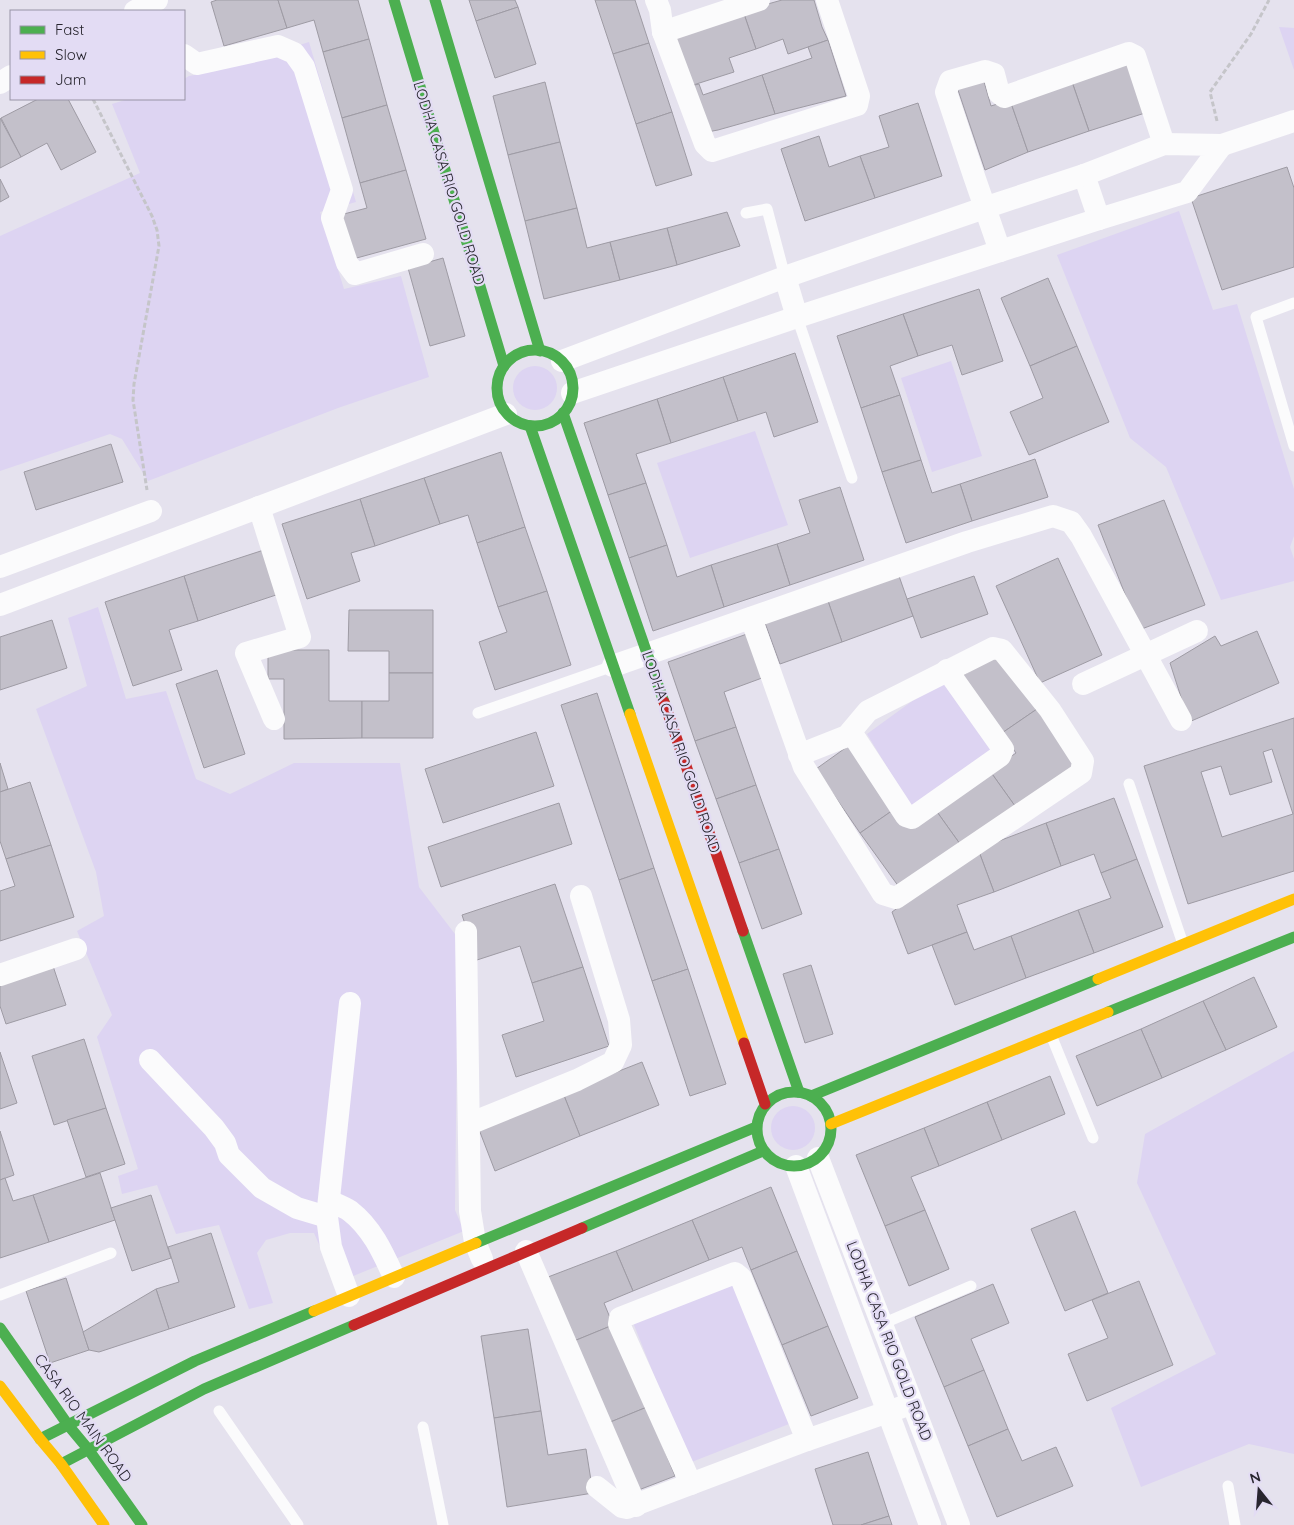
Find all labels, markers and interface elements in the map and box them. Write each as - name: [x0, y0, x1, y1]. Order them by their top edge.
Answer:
- legend: [10, 10, 185, 100]
- text: Fast: [55, 20, 84, 39]
- text: Slow: [55, 45, 87, 64]
- text: Jam: [55, 70, 86, 89]
- street label: LODHA CASA RIO GOLD ROAD: [409, 79, 490, 287]
- street label: LODHA CASA RIO GOLD ROAD: [638, 648, 725, 856]
- street label: LODHA CASA RIO GOLD ROAD: [843, 1238, 936, 1444]
- street label: CASA RIO MAIN ROAD: [31, 1350, 136, 1486]
- north arrow: [1234, 1465, 1284, 1515]
- text: N: [1248, 1467, 1263, 1488]

